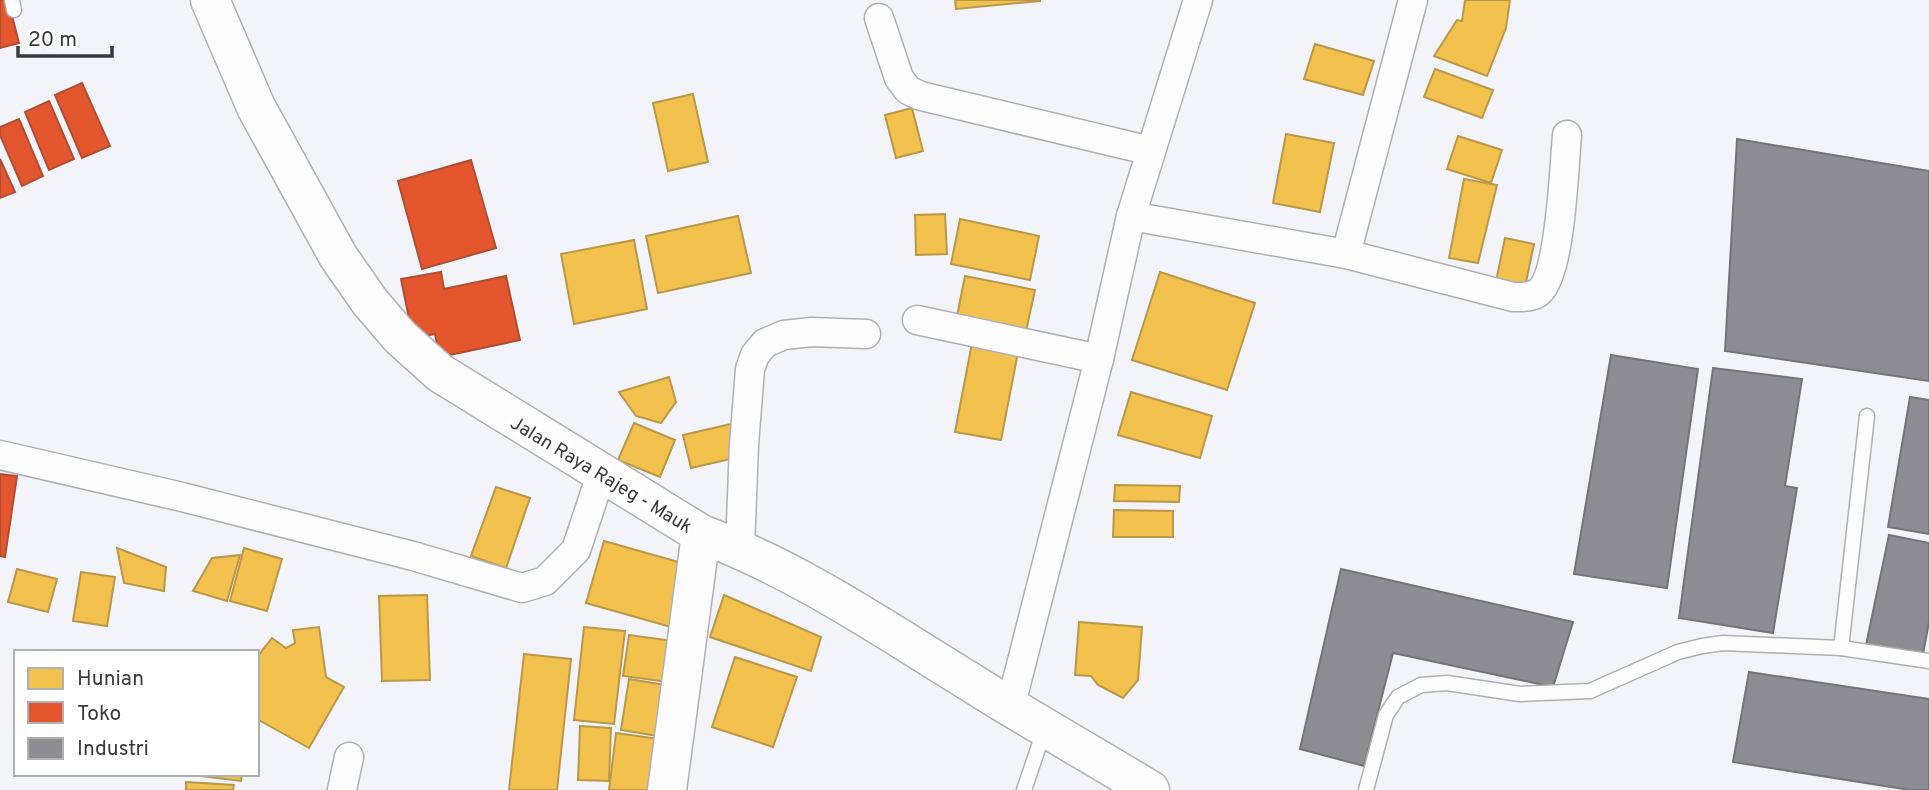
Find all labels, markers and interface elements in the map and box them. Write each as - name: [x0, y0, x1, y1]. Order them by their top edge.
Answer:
- scale bar: [18, 14, 112, 58]
- text: 20 m: [28, 27, 77, 54]
- street label: Jalan Raya Rajeg - Mauk: [505, 412, 696, 540]
- legend: [14, 650, 259, 776]
- text: Hunian: [77, 666, 144, 693]
- text: Toko: [77, 701, 121, 728]
- text: Industri: [77, 736, 149, 763]

